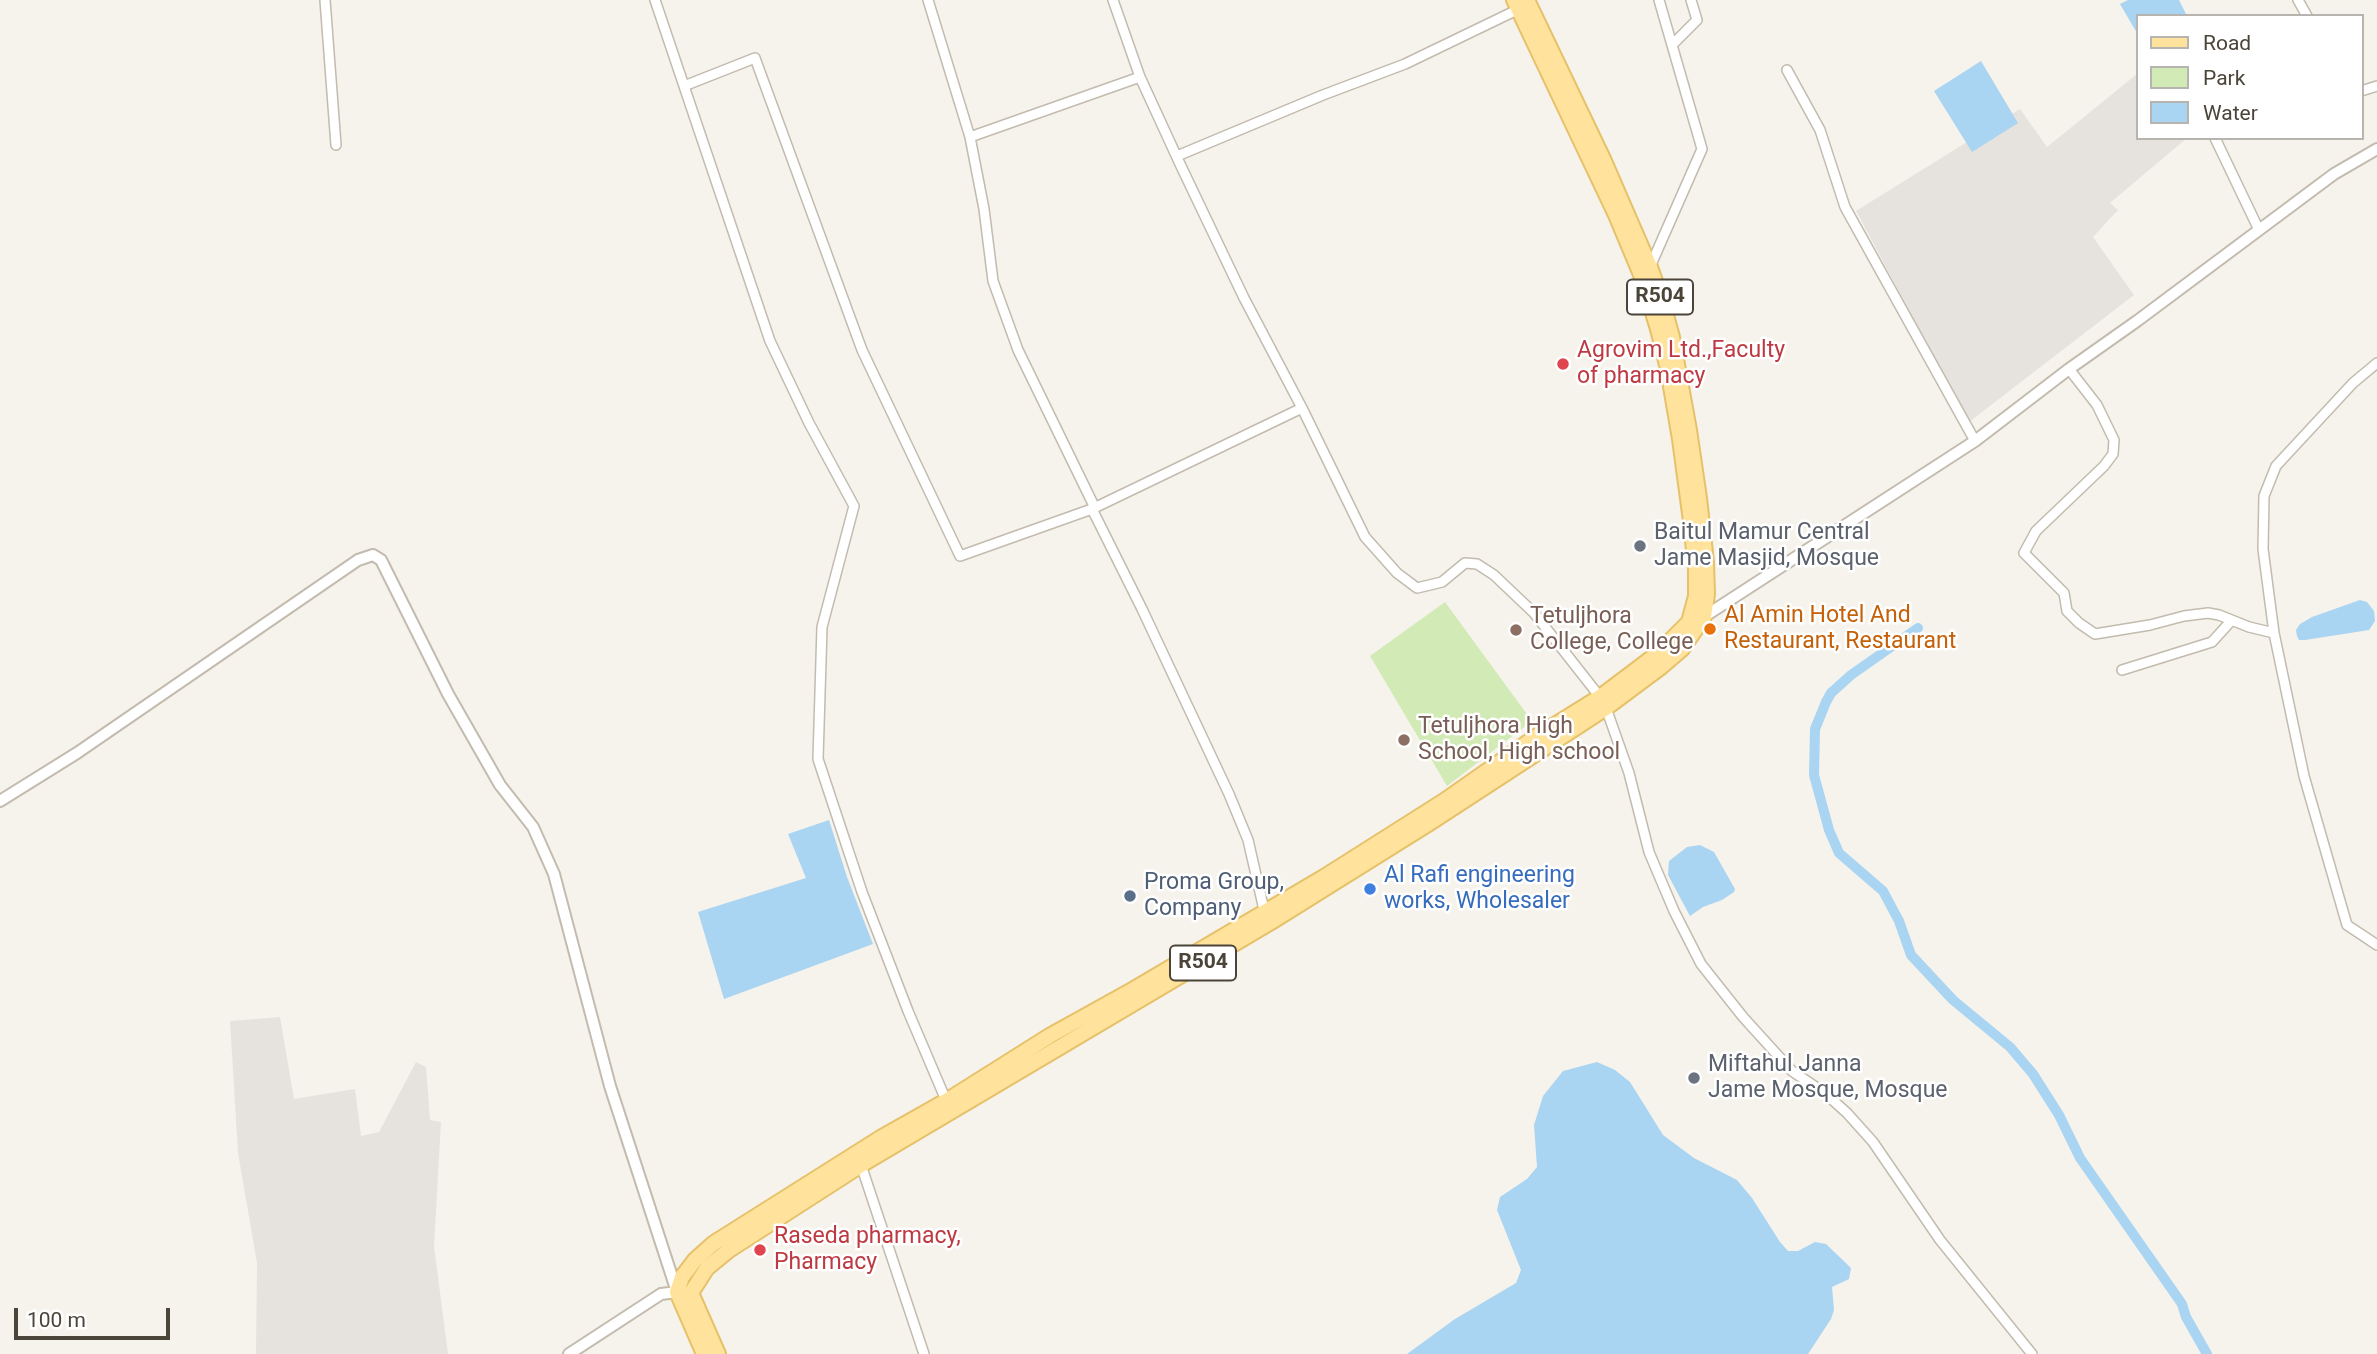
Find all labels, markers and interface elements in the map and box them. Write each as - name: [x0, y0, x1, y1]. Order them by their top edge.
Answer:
- legend: [2136, 14, 2363, 140]
- text: Road: [2203, 31, 2251, 55]
- text: Park: [2203, 66, 2245, 90]
- text: Water: [2203, 101, 2258, 125]
- road number: R504: [1627, 280, 1693, 314]
- place label: Agrovim Ltd.,Faculty of pharmacy: [1577, 337, 1785, 391]
- marker: Agrovim Ltd.,Faculty of pharmacy: [1555, 356, 1571, 372]
- place label: Baitul Mamur Central Jame Masjid, Mosque: [1654, 519, 1879, 573]
- marker: Baitul Mamur Central Jame Masjid, Mosque: [1632, 538, 1648, 554]
- place label: Al Amin Hotel And Restaurant, Restaurant: [1724, 602, 1956, 656]
- place label: Tetuljhora College, College: [1530, 603, 1693, 657]
- marker: Al Amin Hotel And Restaurant, Restaurant: [1702, 621, 1718, 637]
- marker: Tetuljhora College, College: [1508, 622, 1524, 638]
- place label: Tetuljhora High School, High school: [1418, 713, 1620, 767]
- marker: Tetuljhora High School, High school: [1396, 732, 1412, 748]
- place label: Al Rafi engineering works, Wholesaler: [1384, 862, 1575, 916]
- place label: Proma Group, Company: [1144, 869, 1284, 923]
- marker: Al Rafi engineering works, Wholesaler: [1362, 881, 1378, 897]
- marker: Proma Group, Company: [1122, 888, 1138, 904]
- road number: R504: [1170, 946, 1236, 981]
- place label: Miftahul Janna Jame Mosque, Mosque: [1708, 1051, 1948, 1105]
- marker: Miftahul Janna Jame Mosque, Mosque: [1686, 1070, 1702, 1086]
- place label: Raseda pharmacy, Pharmacy: [774, 1223, 961, 1277]
- marker: Raseda pharmacy, Pharmacy: [752, 1242, 768, 1258]
- scale bar: [18, 1294, 173, 1338]
- text: 100 m: [27, 1308, 86, 1332]

